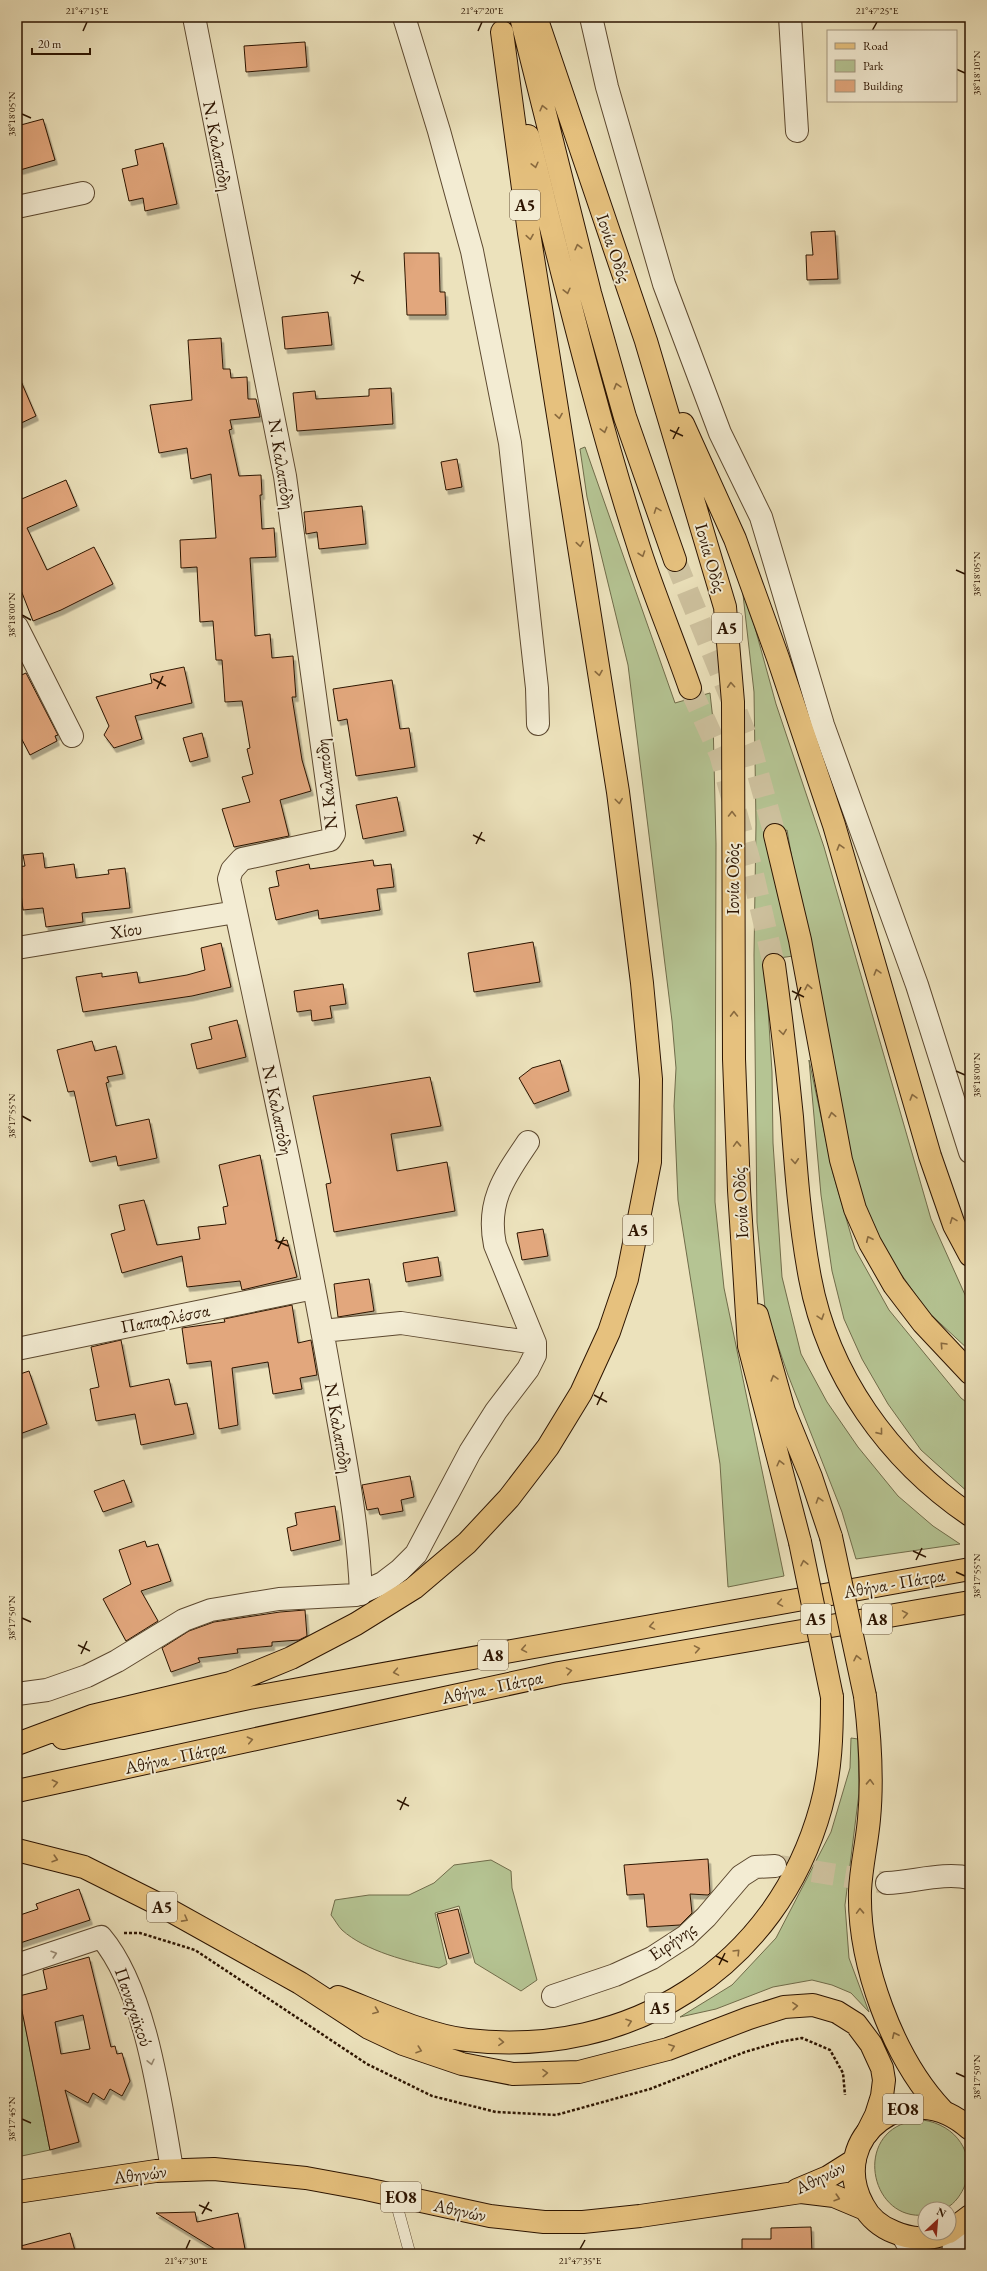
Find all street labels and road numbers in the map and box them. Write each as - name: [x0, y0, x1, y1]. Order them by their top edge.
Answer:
- street label: Ν. Καλαπόδη: [198, 99, 238, 193]
- road number: Α5: [510, 190, 540, 220]
- street label: Ιονία Οδός: [592, 211, 636, 285]
- street label: Ν. Καλαπόδη: [263, 417, 301, 511]
- street label: Ιονία Οδός: [690, 521, 732, 595]
- road number: Α5: [712, 613, 742, 643]
- street label: Ν. Καλαπόδη: [310, 737, 342, 831]
- street label: Ιονία Οδός: [721, 843, 744, 915]
- street label: Χίου: [107, 916, 144, 944]
- street label: Ν. Καλαπόδη: [257, 1063, 299, 1157]
- street label: Ιονία Οδός: [727, 1167, 753, 1239]
- road number: Α5: [623, 1215, 653, 1245]
- street label: Παπαφλέσσα: [119, 1298, 212, 1338]
- street label: Ν. Καλαπόδη: [320, 1381, 358, 1475]
- street label: Αθήνα - Πάτρα: [841, 1563, 947, 1603]
- road number: Α5: [801, 1604, 831, 1634]
- road number: Α8: [862, 1604, 892, 1634]
- road number: Α8: [478, 1640, 508, 1670]
- street label: Αθήνα - Πάτρα: [439, 1665, 545, 1709]
- street label: Αθήνα - Πάτρα: [122, 1735, 228, 1779]
- road number: Α5: [147, 1892, 177, 1922]
- street label: Ειρήνης: [644, 1917, 700, 1965]
- street label: Παναχαϊκού: [110, 1964, 158, 2050]
- road number: Α5: [645, 1993, 675, 2023]
- road number: ΕΟ8: [883, 2094, 923, 2124]
- street label: Αθηνών: [790, 2155, 849, 2199]
- street label: Αθηνών: [111, 2159, 168, 2189]
- road number: ΕΟ8: [381, 2182, 421, 2212]
- street label: Αθηνών: [431, 2193, 488, 2227]

